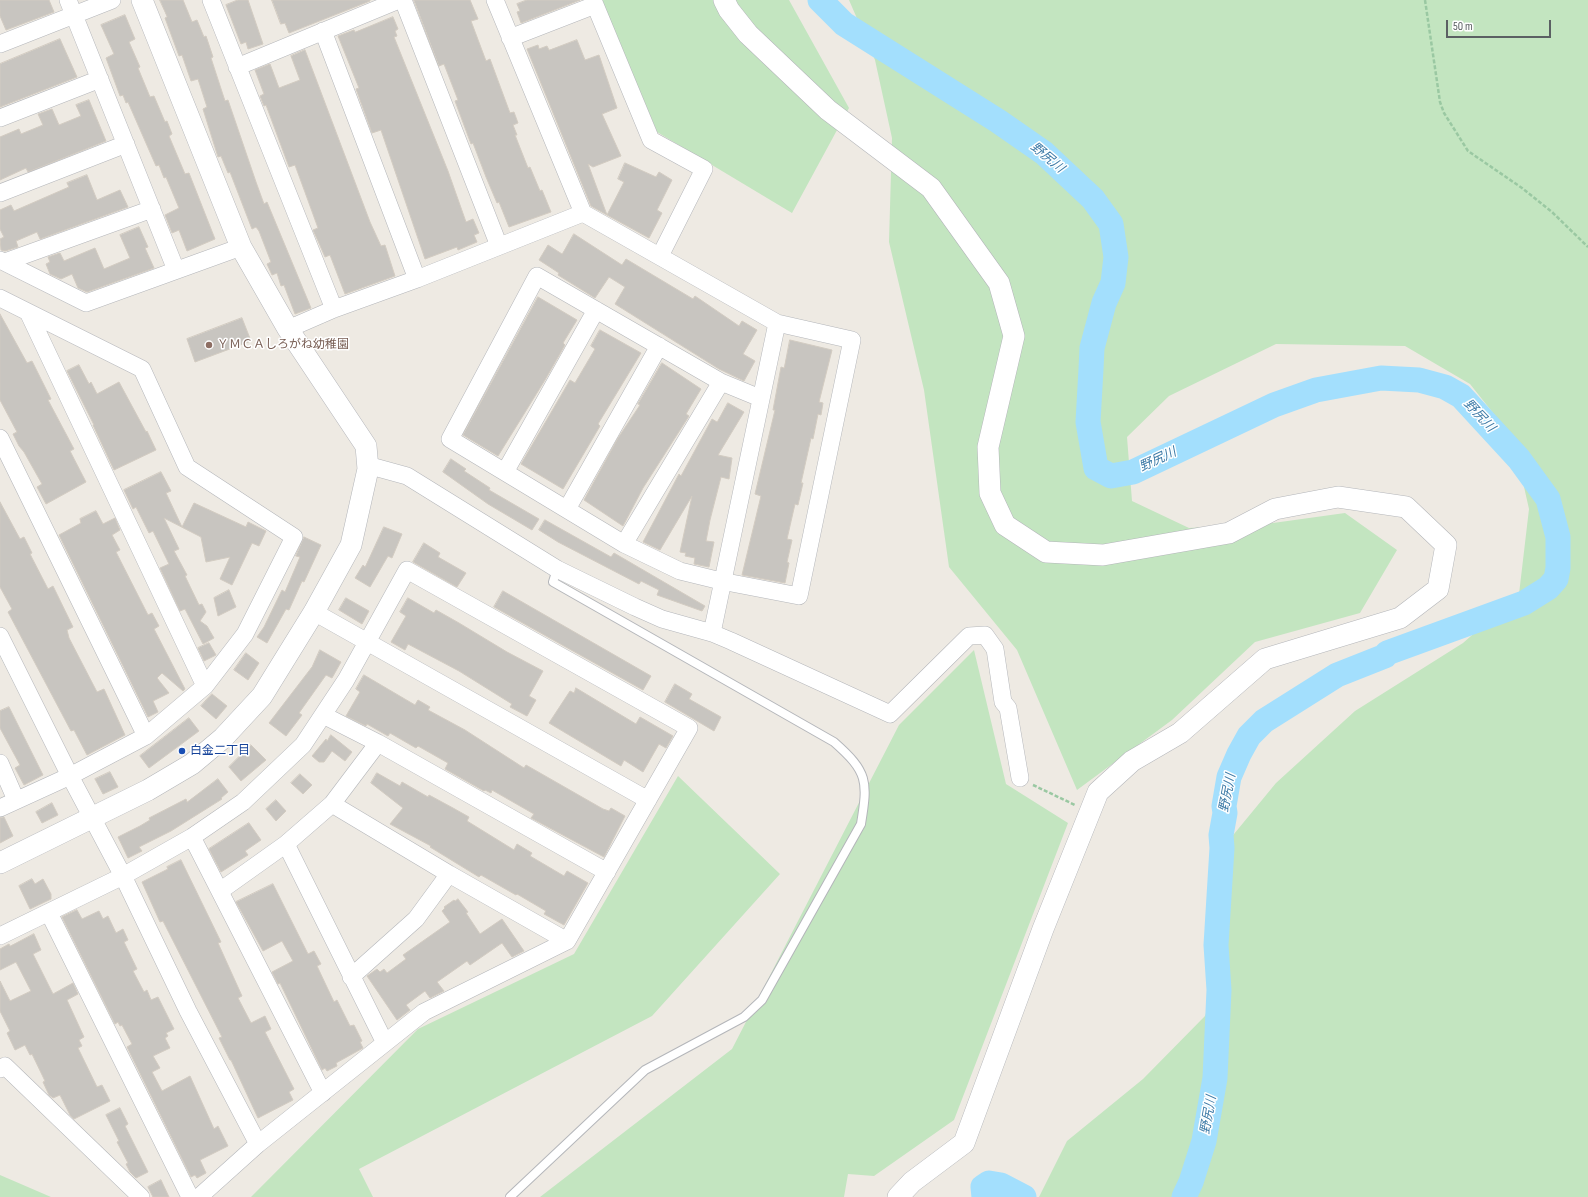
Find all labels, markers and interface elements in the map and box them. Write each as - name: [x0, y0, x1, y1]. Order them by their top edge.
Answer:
- scale bar: [1448, 12, 1553, 38]
- text: 50 m: [1453, 19, 1473, 34]
- water label: 野尻川: [1027, 139, 1067, 177]
- place label: ＹＭＣＡしろがね幼稚園: [217, 338, 349, 352]
- marker: ＹＭＣＡしろがね幼稚園: [204, 340, 214, 350]
- water label: 野尻川: [1460, 396, 1498, 436]
- water label: 野尻川: [1137, 445, 1179, 475]
- place label: 白金二丁目: [190, 744, 250, 758]
- marker: 白金二丁目: [177, 746, 187, 756]
- water label: 野尻川: [1217, 772, 1239, 814]
- water label: 野尻川: [1198, 1094, 1220, 1136]

